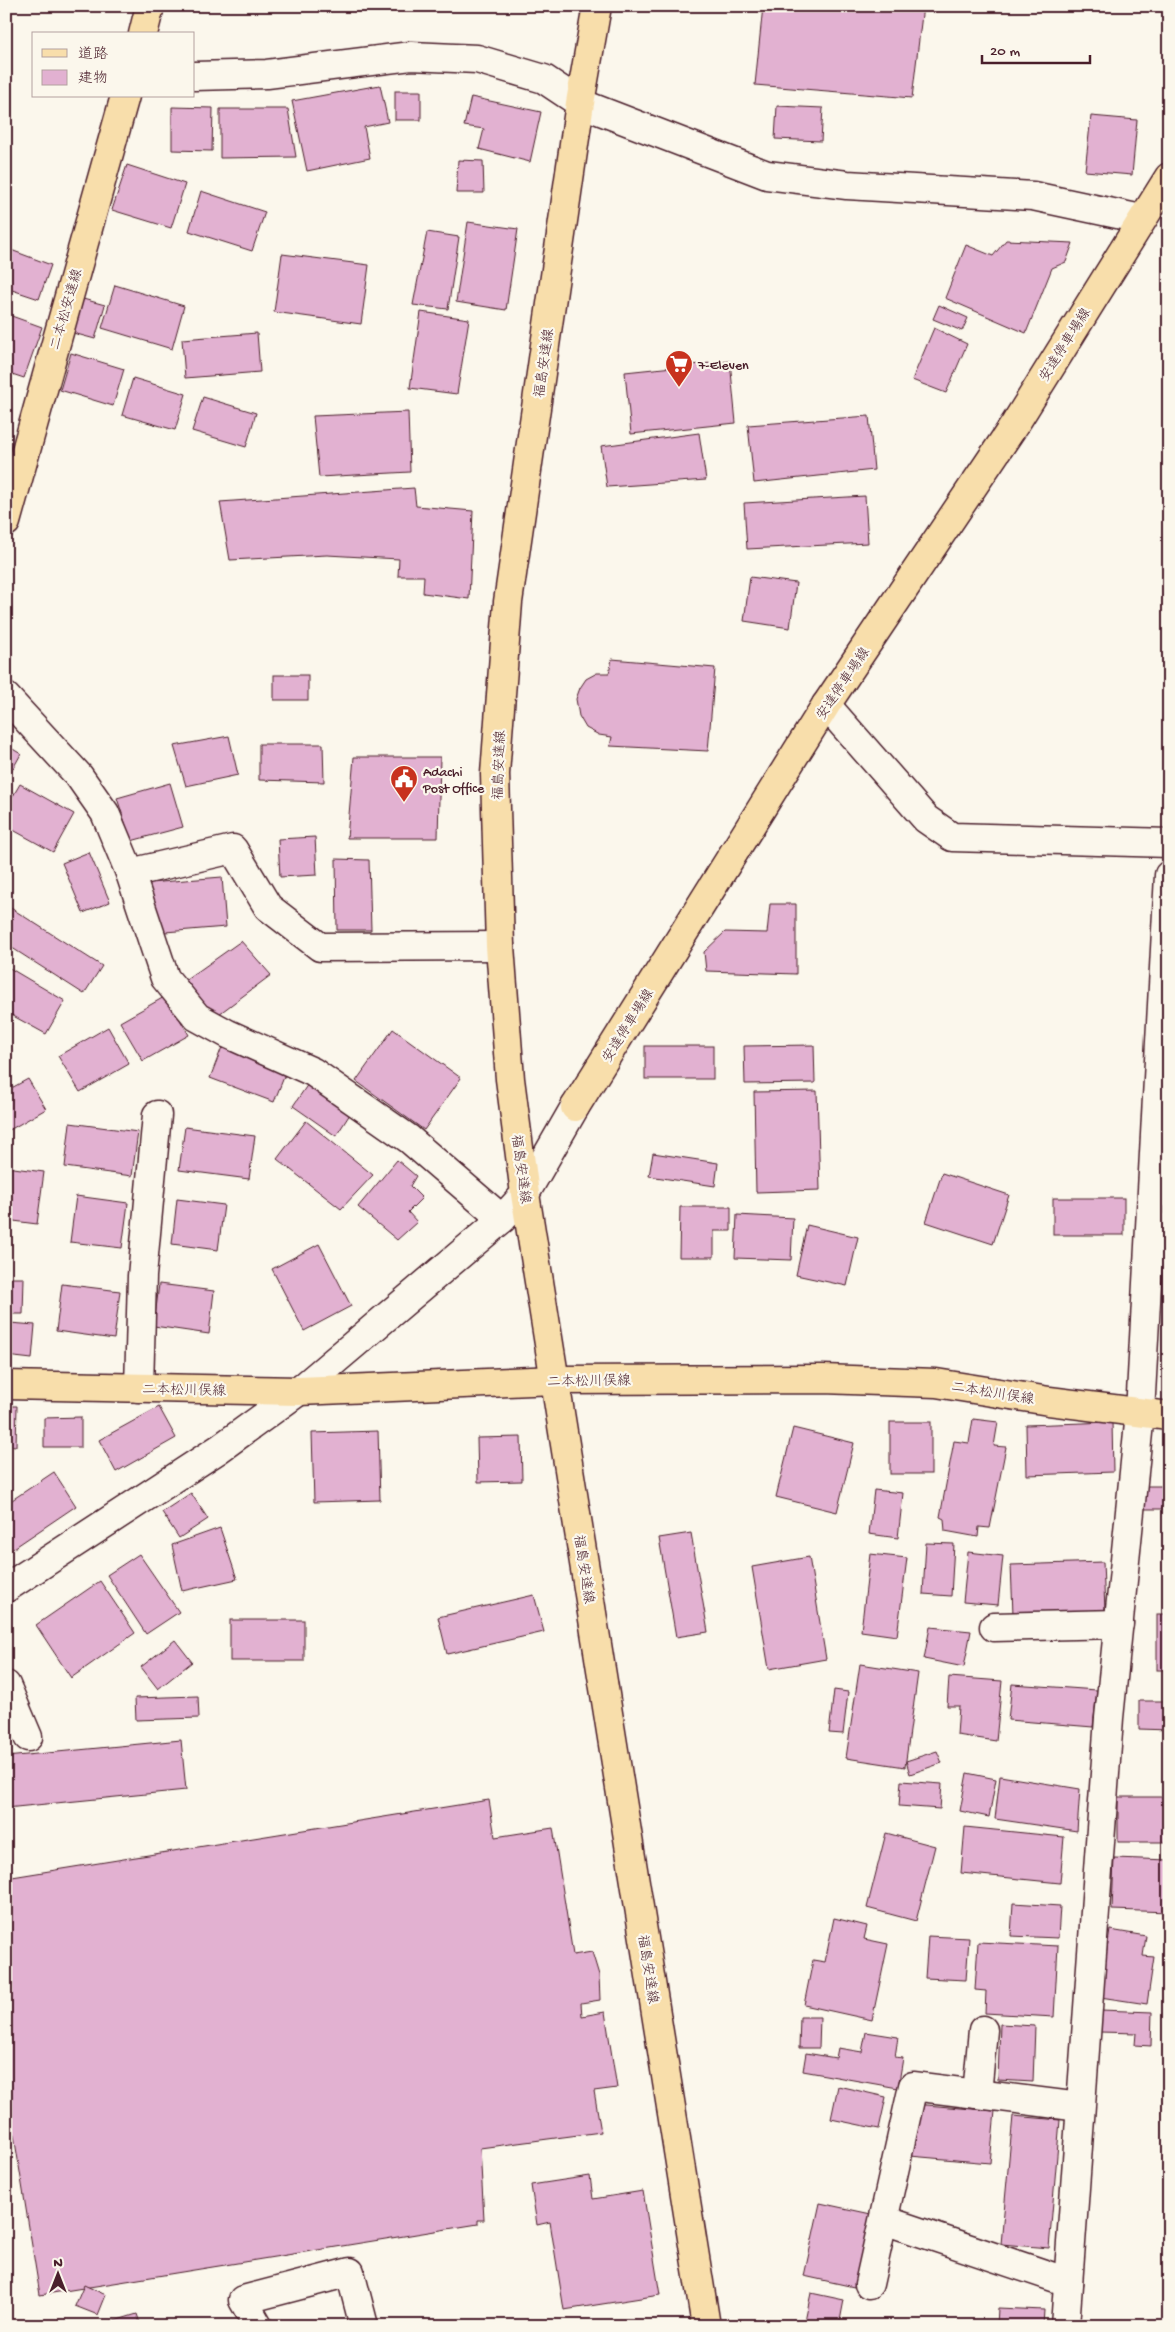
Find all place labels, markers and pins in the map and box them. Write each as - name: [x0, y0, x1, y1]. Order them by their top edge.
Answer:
- supermarket icon: 7-Eleven: [664, 349, 694, 388]
- place label: 7-Eleven: [697, 358, 749, 375]
- public building icon: Adachi Post Office: [389, 764, 419, 803]
- place label: Adachi Post Office: [422, 765, 485, 798]

